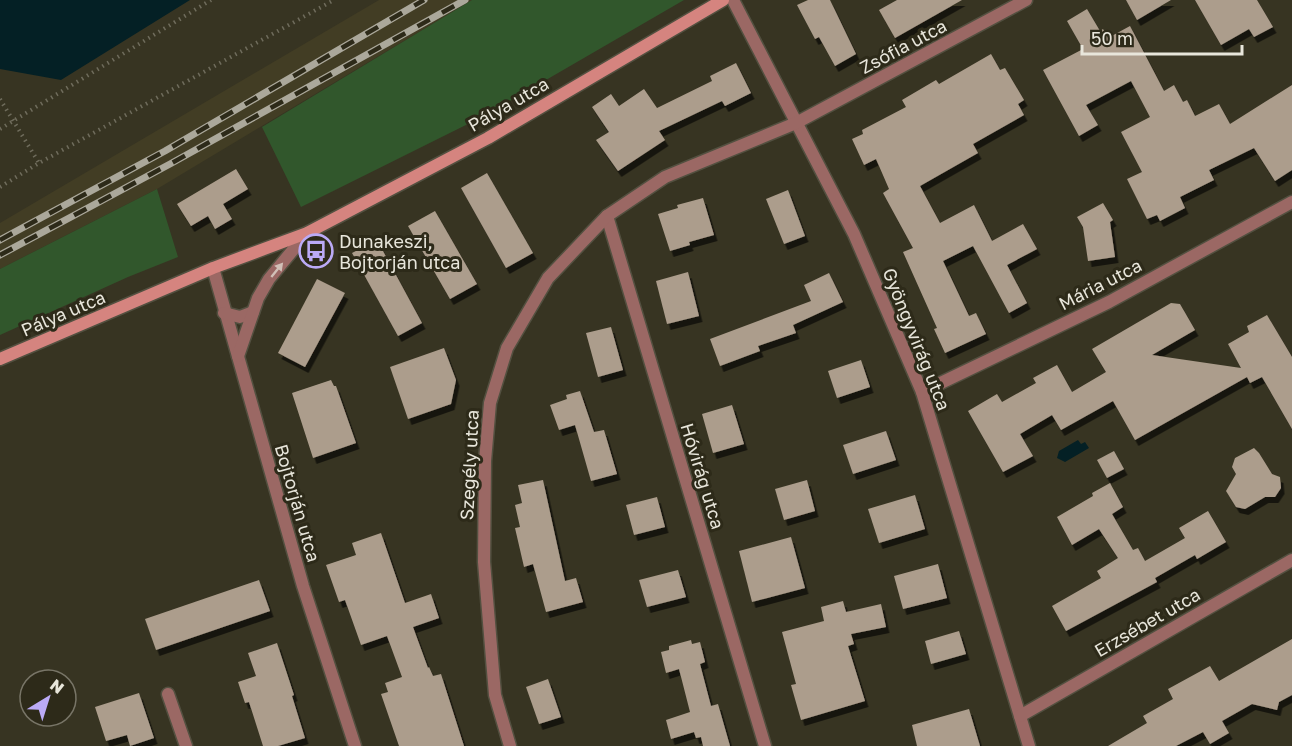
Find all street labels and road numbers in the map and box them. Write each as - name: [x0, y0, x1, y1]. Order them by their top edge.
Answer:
- street label: Zsófia utca: [856, 14, 950, 78]
- street label: Pálya utca: [464, 72, 552, 136]
- street label: Mária utca: [1055, 254, 1145, 314]
- street label: Gyöngyvirág utca: [878, 265, 956, 413]
- street label: Pálya utca: [18, 285, 108, 341]
- street label: Szegély utca: [455, 409, 483, 521]
- street label: Hóvirág utca: [676, 420, 730, 532]
- street label: Bojtorján utca: [271, 442, 325, 564]
- street label: Erzsébet utca: [1090, 583, 1204, 661]

